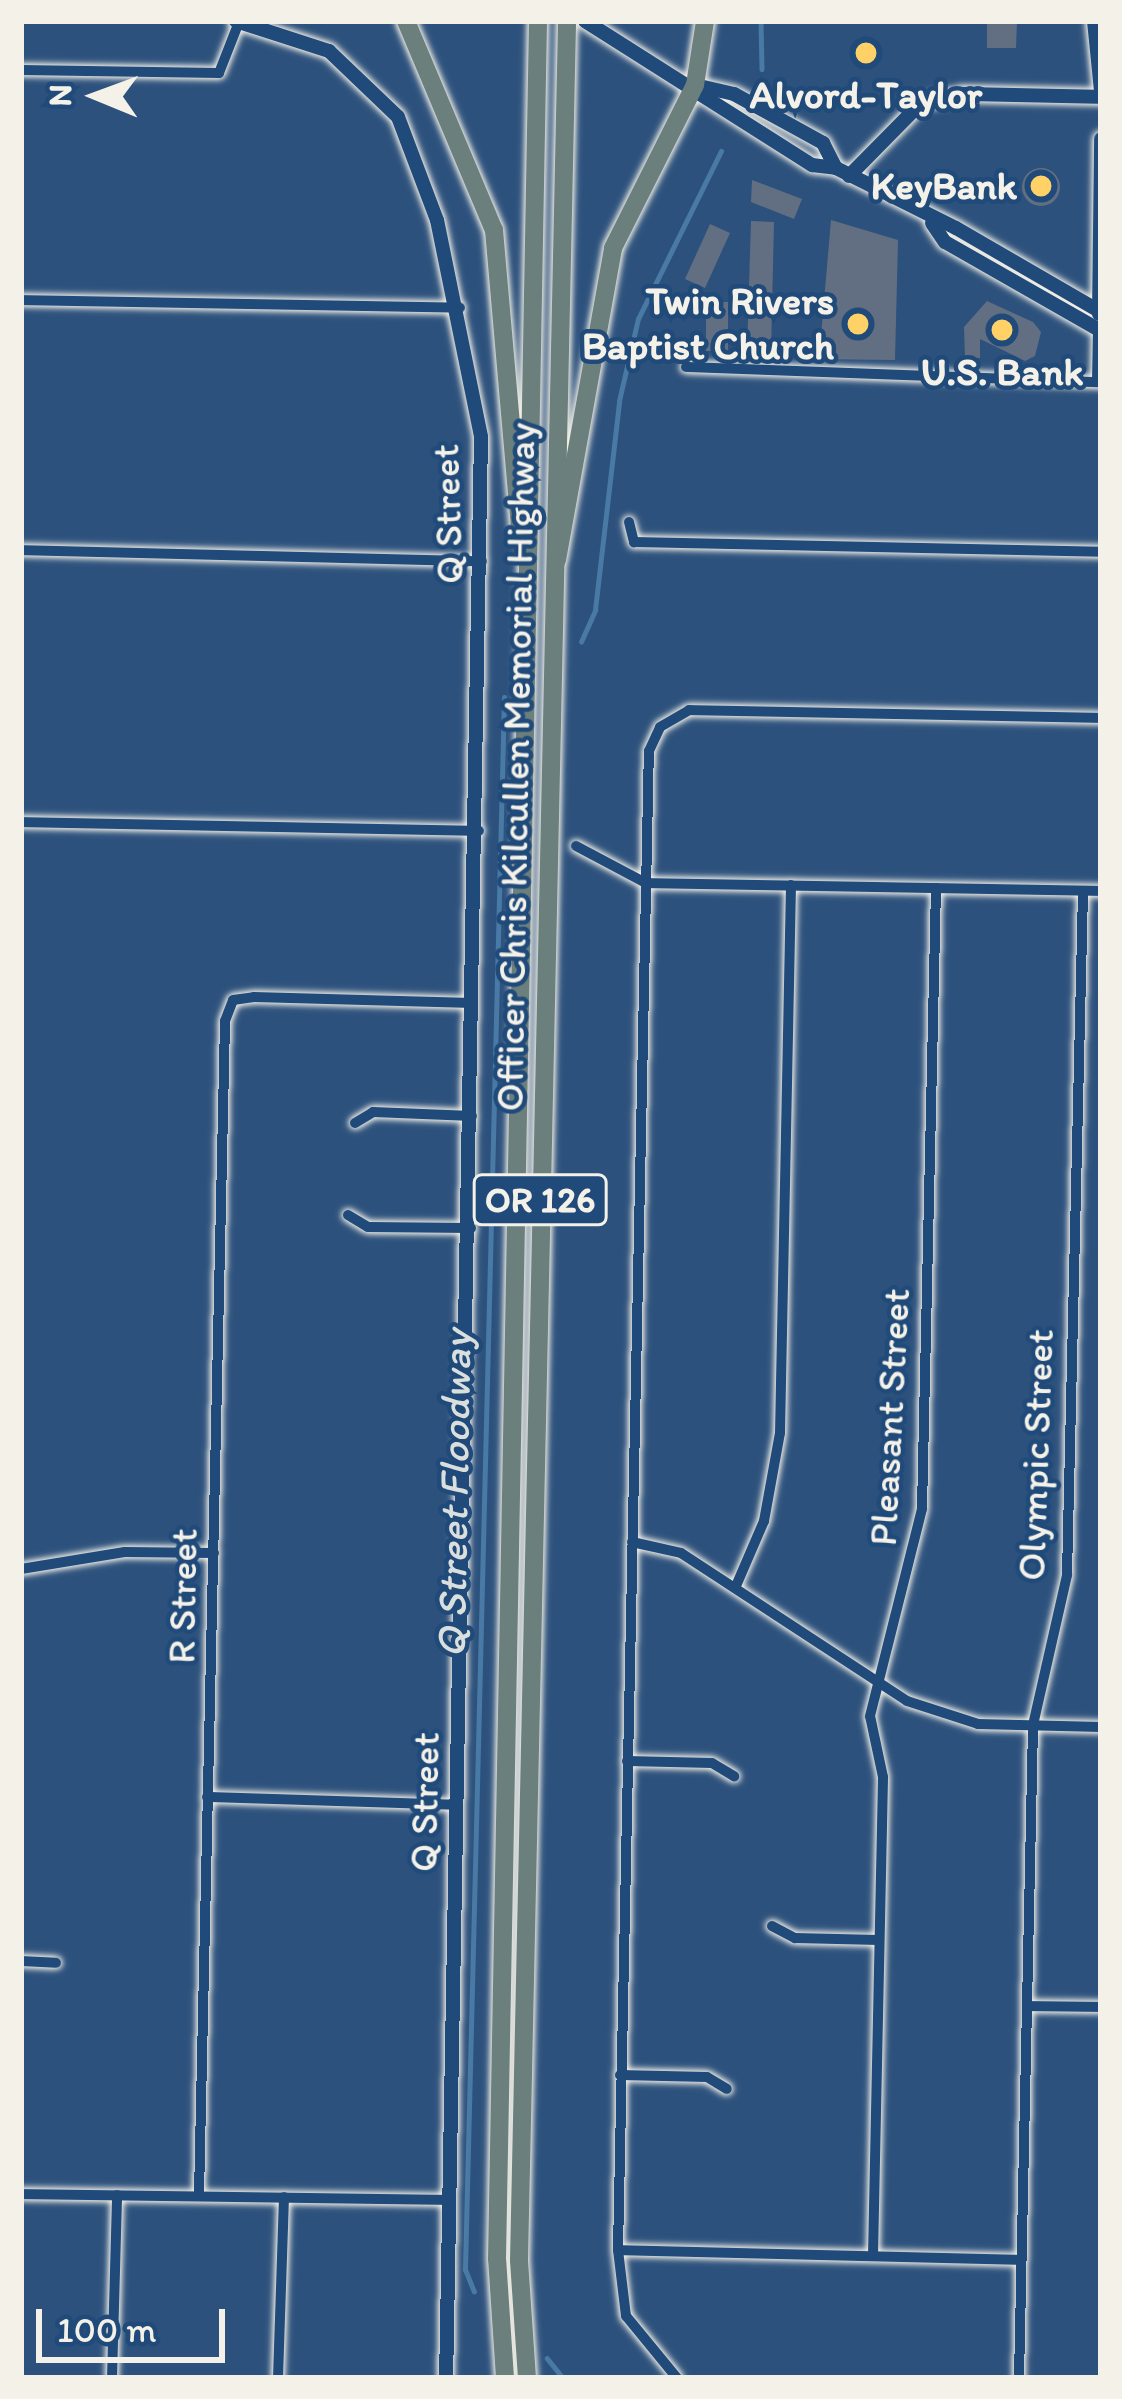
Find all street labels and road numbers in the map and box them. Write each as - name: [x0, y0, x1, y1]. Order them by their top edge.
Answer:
- street label: Officer Chris Kilcullen Memorial Highway: [487, 423, 545, 1111]
- street label: Q Street: [422, 443, 474, 585]
- road number: OR 126: [471, 1170, 609, 1230]
- street label: Pleasant Street: [860, 1287, 920, 1547]
- street label: Olympic Street: [1008, 1329, 1064, 1581]
- street label: R Street: [158, 1528, 208, 1664]
- street label: Q Street: [400, 1732, 450, 1872]

